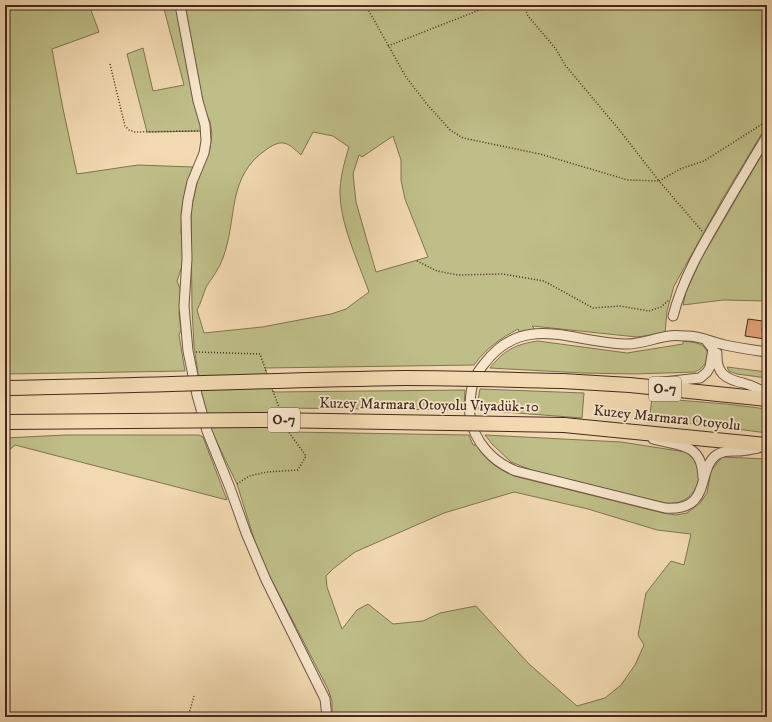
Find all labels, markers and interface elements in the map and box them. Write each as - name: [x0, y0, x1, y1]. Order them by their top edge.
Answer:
- road number: O-7: [649, 377, 681, 401]
- street label: Kuzey Marmara Otoyolu Viyadük-10: [319, 394, 539, 416]
- street label: Kuzey Marmara Otoyolu: [592, 401, 742, 435]
- road number: O-7: [268, 408, 300, 432]

